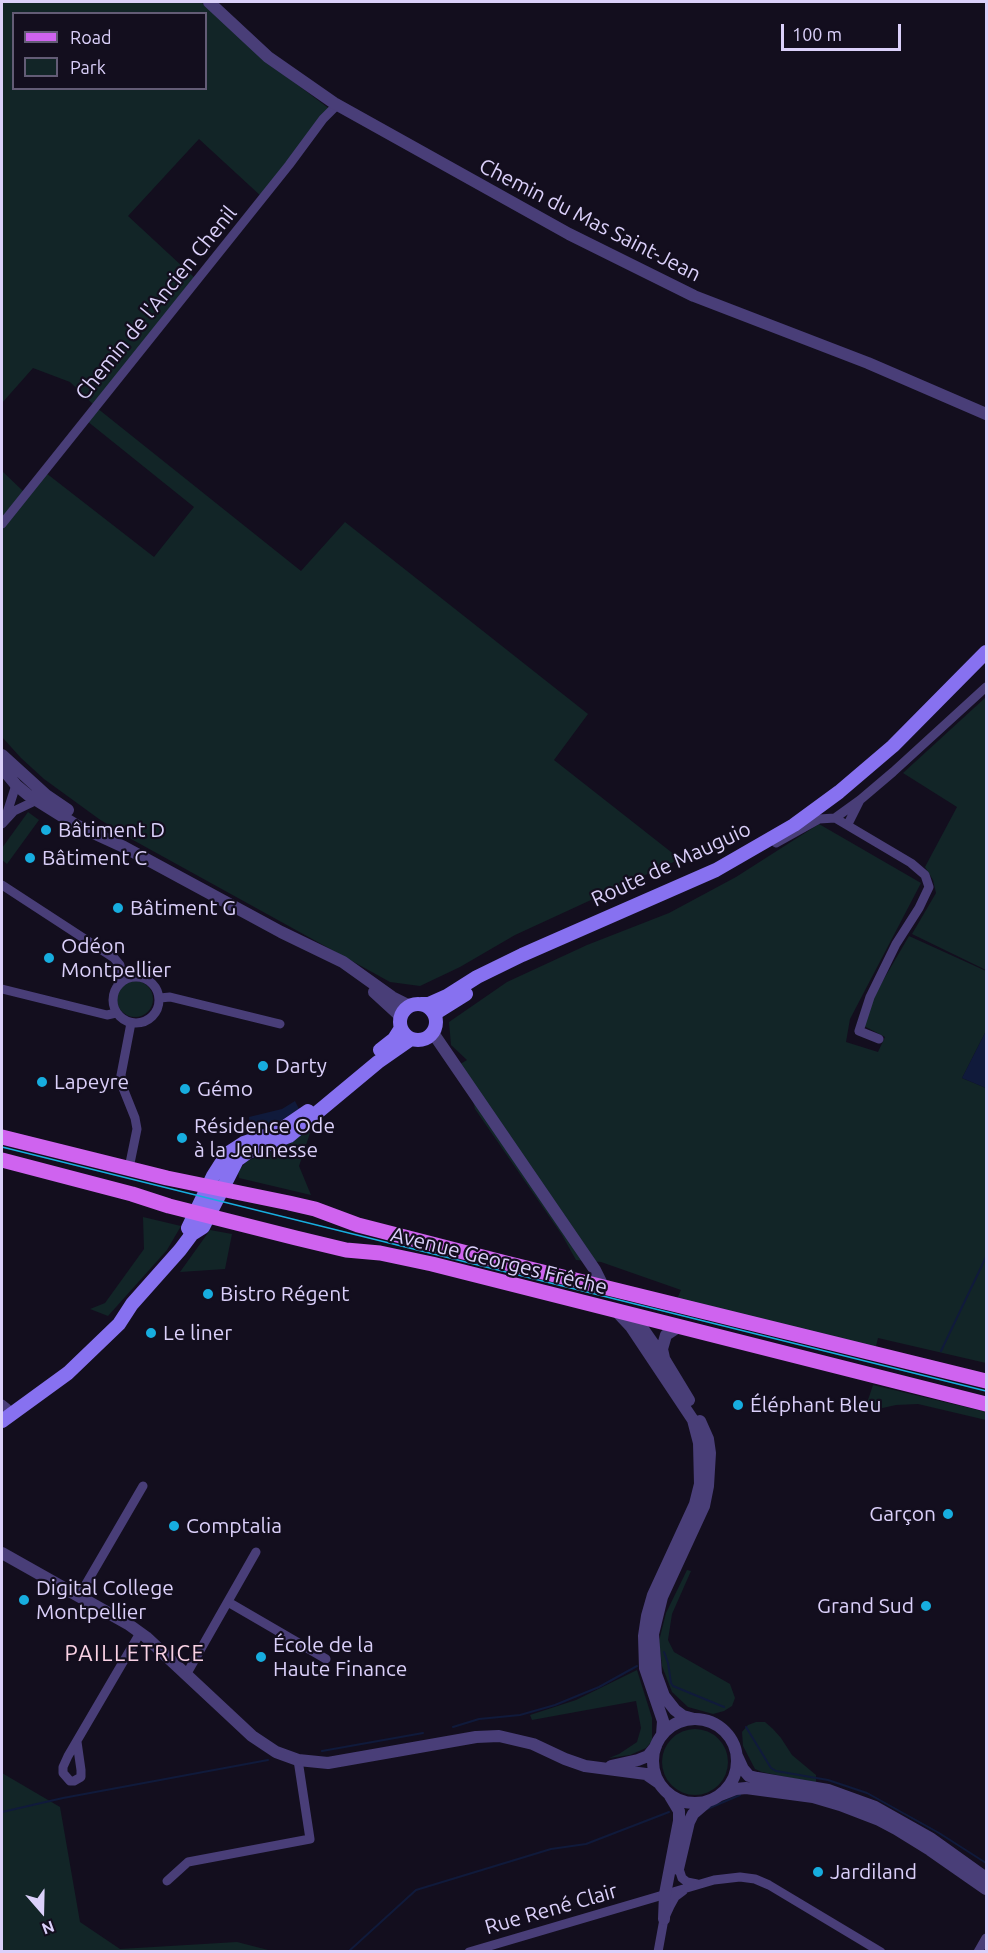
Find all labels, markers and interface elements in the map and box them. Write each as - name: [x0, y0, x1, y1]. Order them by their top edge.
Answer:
- legend: [12, 12, 207, 90]
- scale bar: [784, 12, 904, 50]
- text: 100 m: [792, 24, 842, 44]
- text: Road: [70, 27, 112, 47]
- text: Park: [70, 57, 106, 77]
- street label: Chemin du Mas Saint-Jean: [475, 153, 705, 287]
- street label: Chemin de l'Ancien Chenil: [70, 201, 242, 405]
- street label: Route de Mauguio: [587, 816, 755, 912]
- place label: Bâtiment D: [58, 817, 165, 843]
- marker: Bâtiment D: [39, 823, 53, 837]
- place label: Bâtiment C: [42, 845, 147, 871]
- marker: Bâtiment C: [23, 851, 37, 865]
- place label: Bâtiment G: [130, 895, 236, 921]
- marker: Bâtiment G: [111, 901, 125, 915]
- place label: Odéon Montpellier: [61, 933, 171, 983]
- marker: Odéon Montpellier: [42, 951, 56, 965]
- place label: Darty: [275, 1053, 327, 1079]
- marker: Darty: [256, 1059, 270, 1073]
- place label: Lapeyre: [54, 1069, 129, 1095]
- marker: Lapeyre: [35, 1075, 49, 1089]
- place label: Gémo: [197, 1076, 253, 1102]
- marker: Gémo: [178, 1082, 192, 1096]
- place label: Résidence Ode à la Jeunesse: [194, 1113, 335, 1163]
- marker: Résidence Ode à la Jeunesse: [175, 1131, 189, 1145]
- street label: Avenue Georges Frêche: [388, 1222, 610, 1300]
- place label: Bistro Régent: [220, 1281, 349, 1307]
- marker: Bistro Régent: [201, 1287, 215, 1301]
- place label: Le liner: [163, 1320, 232, 1346]
- marker: Le liner: [144, 1326, 158, 1340]
- place label: Éléphant Bleu: [750, 1392, 881, 1418]
- marker: Éléphant Bleu: [731, 1398, 745, 1412]
- place label: Garçon: [869, 1501, 936, 1527]
- marker: Garçon: [941, 1507, 955, 1521]
- place label: Comptalia: [186, 1513, 282, 1539]
- marker: Comptalia: [167, 1519, 181, 1533]
- place label: Digital College Montpellier: [36, 1575, 174, 1625]
- marker: Digital College Montpellier: [17, 1593, 31, 1607]
- place label: Grand Sud: [817, 1593, 914, 1619]
- marker: Grand Sud: [919, 1599, 933, 1613]
- place label: École de la Haute Finance: [273, 1632, 407, 1682]
- district label: PAILLETRICE: [65, 1641, 205, 1667]
- marker: École de la Haute Finance: [254, 1650, 268, 1664]
- place label: Jardiland: [830, 1859, 917, 1885]
- marker: Jardiland: [811, 1865, 825, 1879]
- street label: Rue René Clair: [482, 1878, 620, 1940]
- north arrow: [12, 1881, 72, 1941]
- text: N: [39, 1917, 57, 1938]

